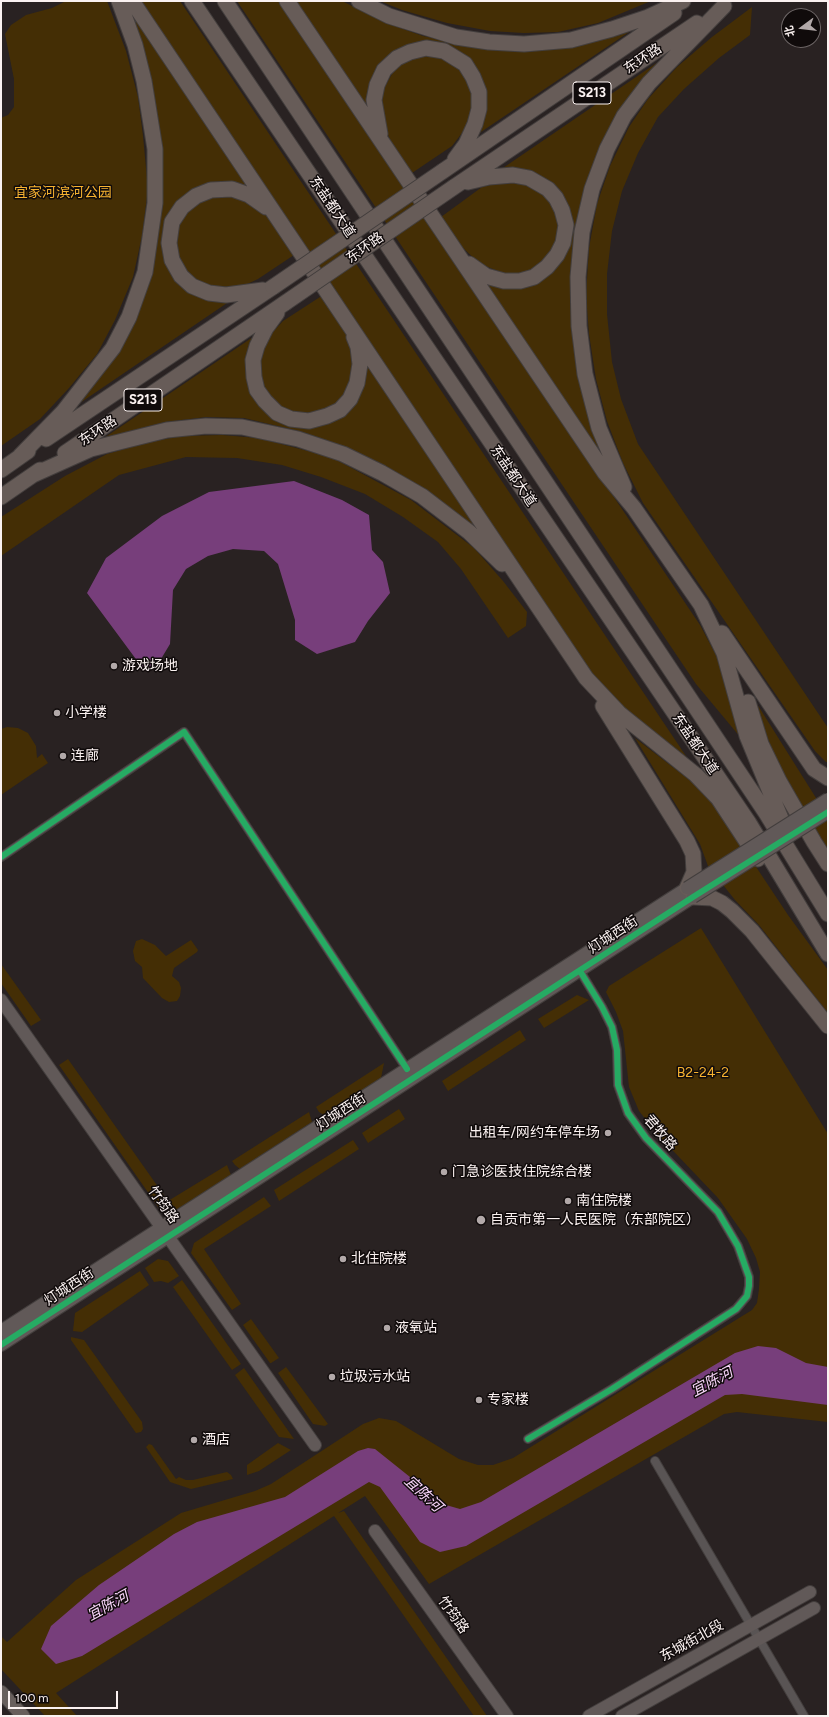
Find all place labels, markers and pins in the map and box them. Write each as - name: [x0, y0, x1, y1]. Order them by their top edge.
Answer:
- place label: 游戏场地: [122, 658, 178, 674]
- marker: 游戏场地: [109, 661, 119, 671]
- place label: 小学楼: [65, 705, 107, 721]
- marker: 小学楼: [52, 708, 62, 718]
- place label: 连廊: [71, 748, 99, 764]
- marker: 连廊: [58, 751, 68, 761]
- place label: 出租车/网约车停车场: [469, 1125, 600, 1141]
- marker: 出租车/网约车停车场: [603, 1128, 613, 1138]
- place label: 门急诊医技住院综合楼: [452, 1164, 592, 1180]
- marker: 门急诊医技住院综合楼: [439, 1167, 449, 1177]
- place label: 南住院楼: [576, 1193, 632, 1209]
- marker: 南住院楼: [563, 1196, 573, 1206]
- place label: 自贡市第一人民医院（东部院区）: [490, 1212, 700, 1228]
- marker: 自贡市第一人民医院（东部院区）: [475, 1214, 487, 1226]
- place label: 北住院楼: [351, 1251, 407, 1267]
- marker: 北住院楼: [338, 1254, 348, 1264]
- place label: 液氧站: [395, 1320, 437, 1336]
- marker: 液氧站: [382, 1323, 392, 1333]
- place label: 垃圾污水站: [340, 1369, 410, 1385]
- marker: 垃圾污水站: [327, 1372, 337, 1382]
- place label: 专家楼: [487, 1392, 529, 1408]
- marker: 专家楼: [474, 1395, 484, 1405]
- place label: 酒店: [202, 1432, 230, 1448]
- marker: 酒店: [189, 1435, 199, 1445]

